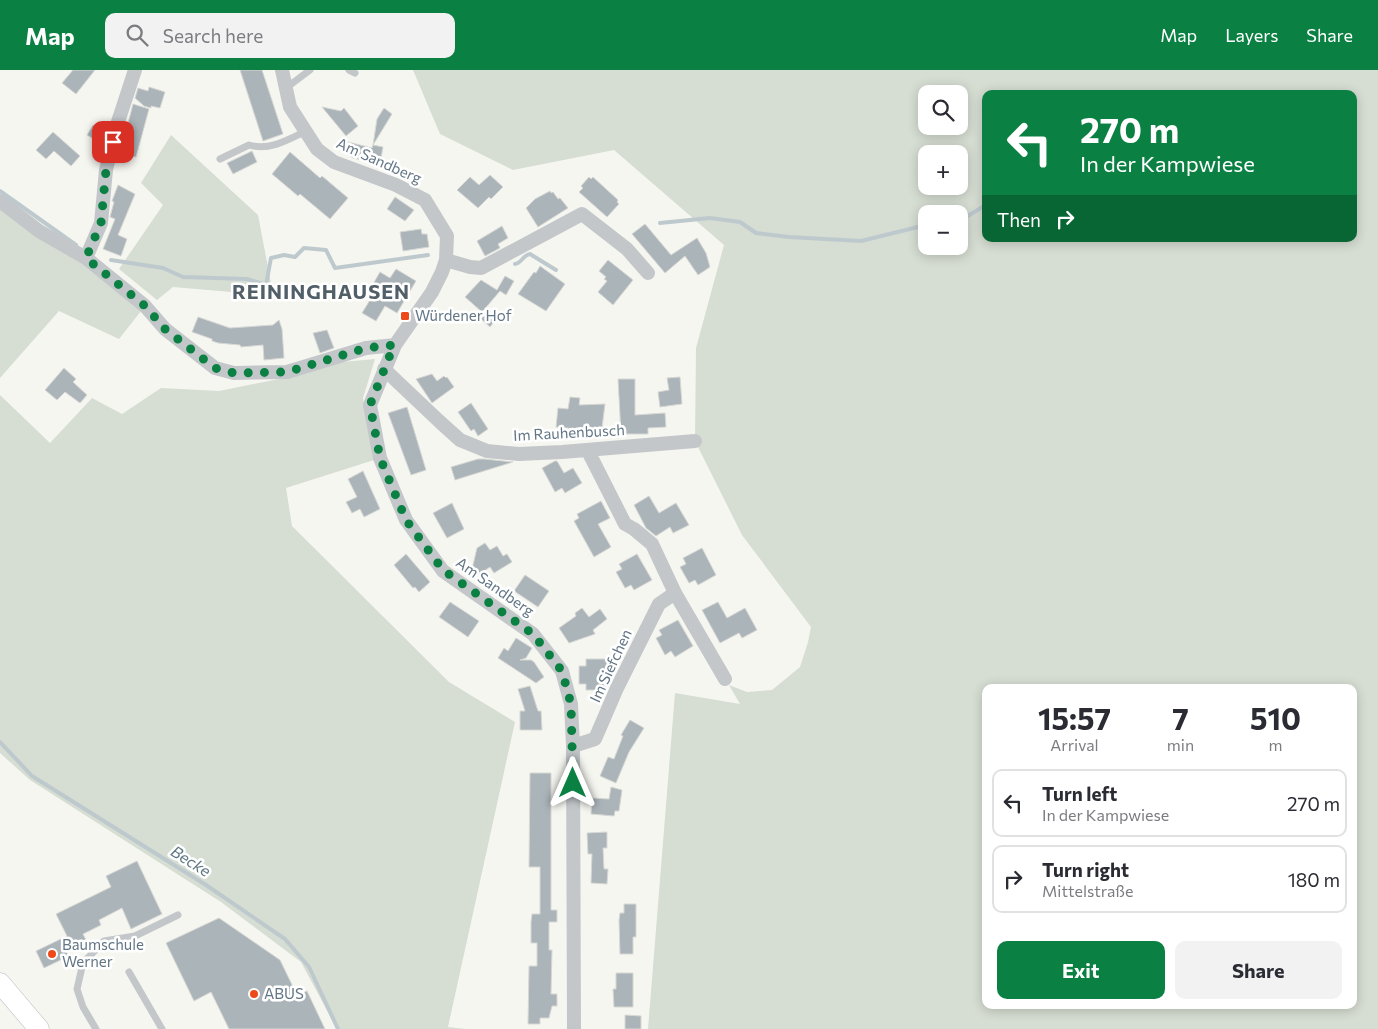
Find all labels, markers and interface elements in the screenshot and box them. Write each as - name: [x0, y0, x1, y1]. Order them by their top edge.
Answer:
- search box: [105, 13, 455, 58]
- text: Map: [25, 21, 75, 50]
- icon: search: [123, 21, 151, 49]
- text: Search here: [163, 24, 263, 47]
- text: Map: [1160, 24, 1197, 46]
- text: Layers: [1225, 24, 1278, 46]
- text: Share: [1306, 24, 1353, 46]
- map controls: [918, 85, 968, 255]
- button: search: [918, 85, 968, 135]
- text: 270 m: [1080, 107, 1179, 150]
- icon: left: [997, 110, 1062, 175]
- pin: [92, 121, 134, 163]
- icon: arrive: [99, 128, 127, 156]
- street label: Am Sandberg: [334, 133, 425, 187]
- button: +: [918, 145, 968, 195]
- text: In der Kampwiese: [1080, 150, 1255, 177]
- button: −: [918, 205, 968, 255]
- icon: right: [1051, 205, 1079, 233]
- text: Then: [997, 208, 1041, 231]
- district label: REININGHAUSEN: [232, 279, 410, 303]
- place label: Würdener Hof: [415, 306, 512, 324]
- marker: Würdener Hof: [399, 310, 411, 322]
- street label: Im Rauhenbusch: [513, 420, 625, 444]
- street label: Am Sandberg: [453, 553, 538, 620]
- street label: Im Siefchen: [585, 626, 635, 705]
- text: 15:57: [1038, 699, 1111, 736]
- text: 7: [1172, 699, 1189, 736]
- text: 510: [1250, 699, 1301, 736]
- text: Arrival: [1050, 735, 1099, 754]
- text: min: [1167, 735, 1194, 754]
- text: m: [1269, 735, 1283, 754]
- position arrow: [546, 756, 598, 808]
- text: Turn left: [1042, 782, 1117, 805]
- icon: left: [999, 789, 1027, 817]
- text: 270 m: [1287, 792, 1340, 815]
- text: In der Kampwiese: [1042, 805, 1169, 824]
- water label: Becke: [168, 841, 215, 880]
- text: Turn right: [1042, 858, 1129, 881]
- icon: right: [999, 865, 1027, 893]
- text: 180 m: [1288, 868, 1340, 891]
- text: Mittelstraße: [1042, 881, 1133, 900]
- place label: Baumschule Werner: [62, 935, 144, 970]
- button: Exit: [997, 941, 1165, 999]
- button: Share: [1175, 941, 1342, 999]
- marker: Baumschule Werner: [46, 948, 58, 960]
- place label: ABUS: [264, 984, 304, 1002]
- marker: ABUS: [248, 988, 260, 1000]

